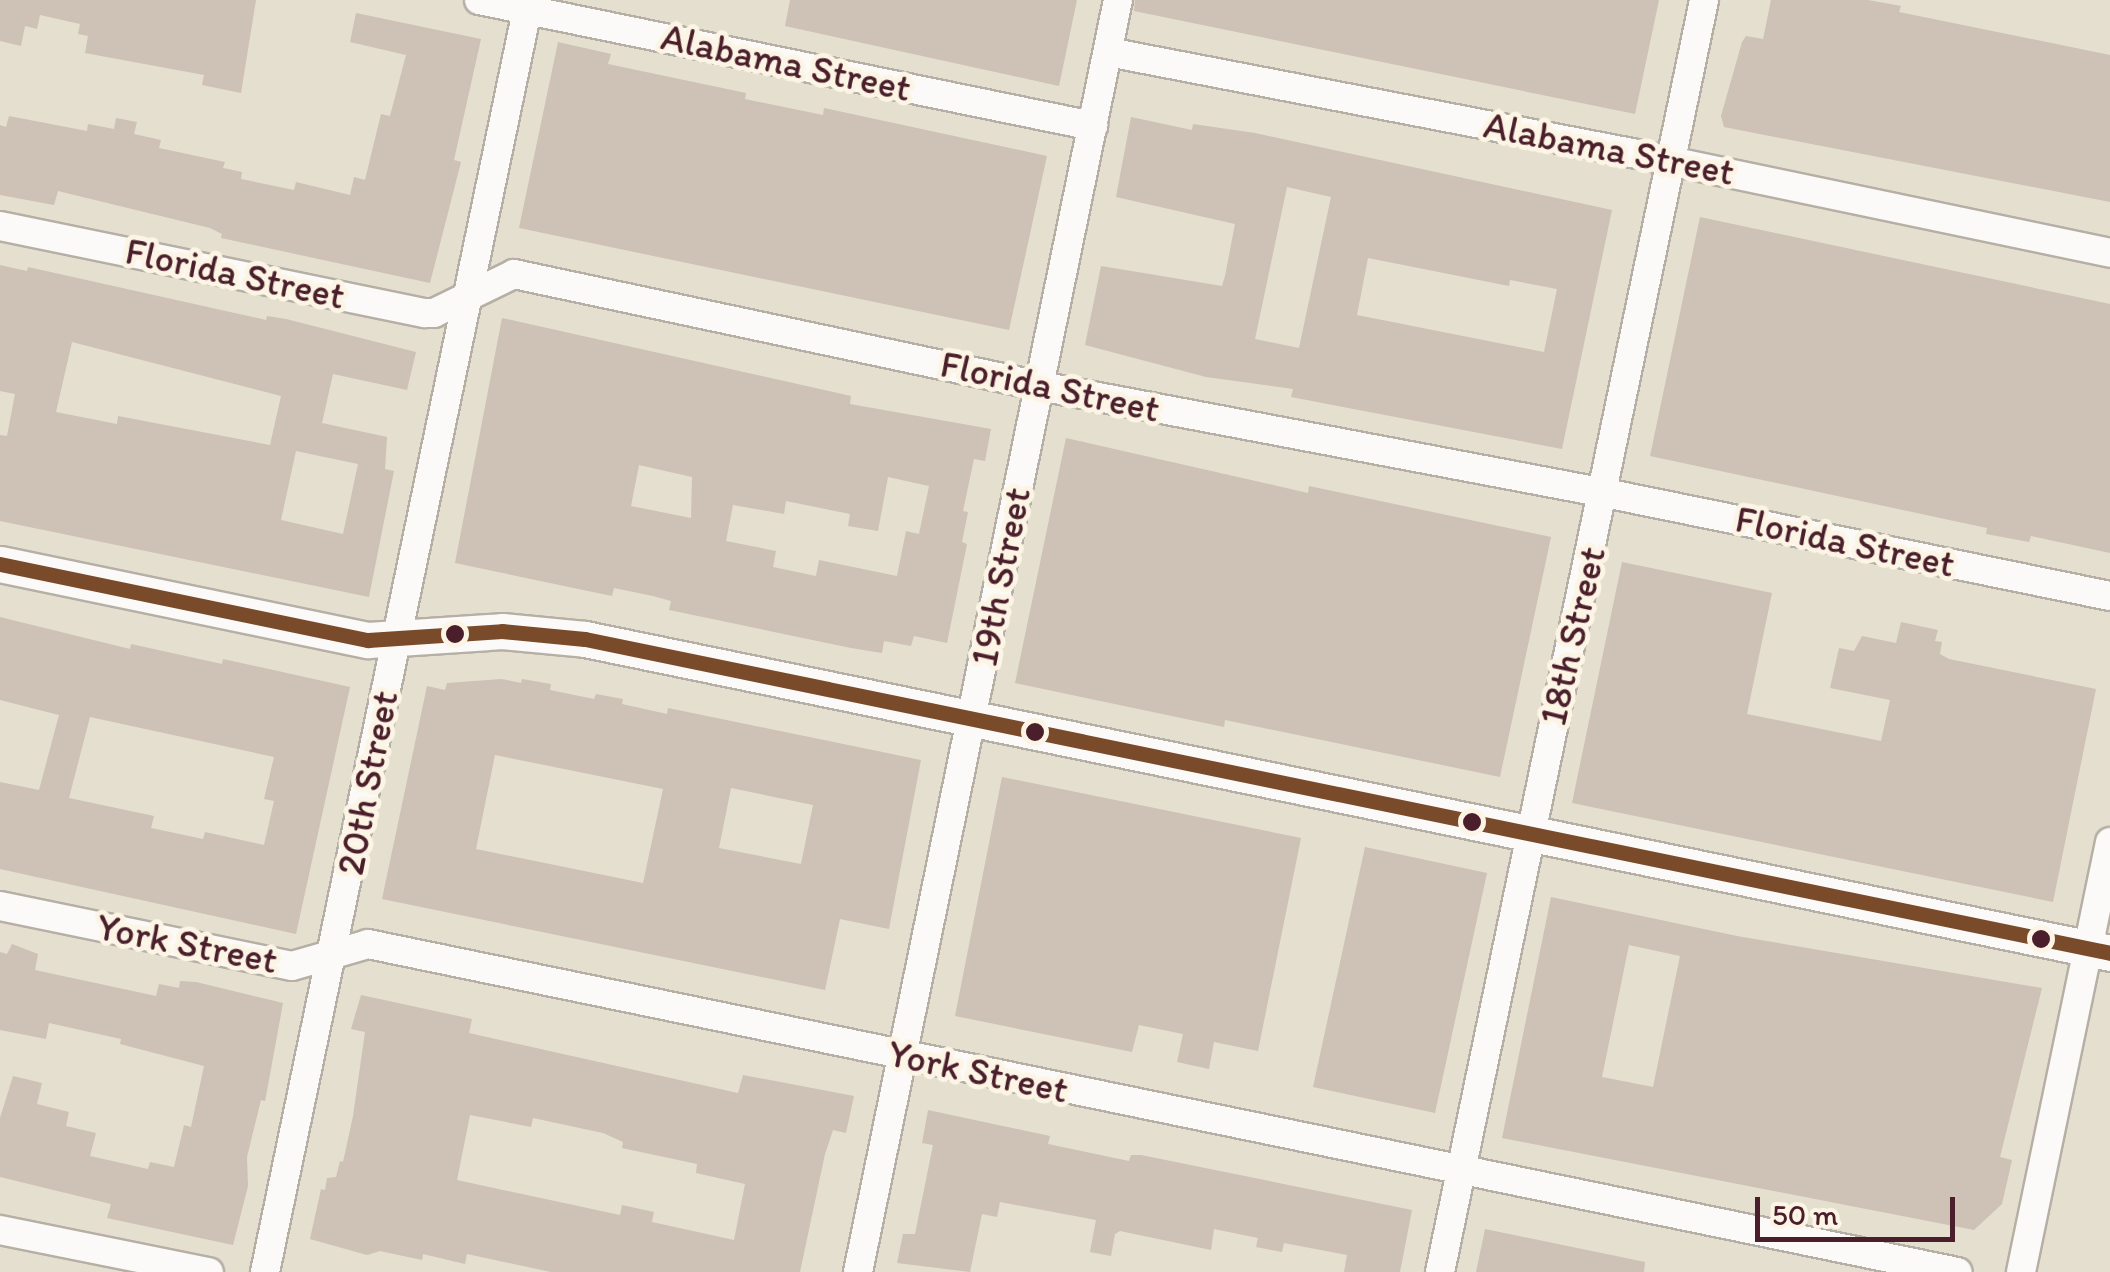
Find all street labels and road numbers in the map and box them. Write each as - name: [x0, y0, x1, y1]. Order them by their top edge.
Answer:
- street label: Alabama Street: [657, 14, 915, 112]
- street label: Alabama Street: [1480, 102, 1738, 196]
- street label: Florida Street: [121, 229, 349, 319]
- street label: Florida Street: [936, 342, 1164, 432]
- street label: 19th Street: [961, 484, 1041, 670]
- street label: Florida Street: [1731, 497, 1959, 587]
- street label: 18th Street: [1530, 543, 1616, 729]
- street label: 20th Street: [328, 687, 408, 879]
- street label: York Street: [93, 904, 281, 984]
- street label: York Street: [884, 1031, 1072, 1113]

